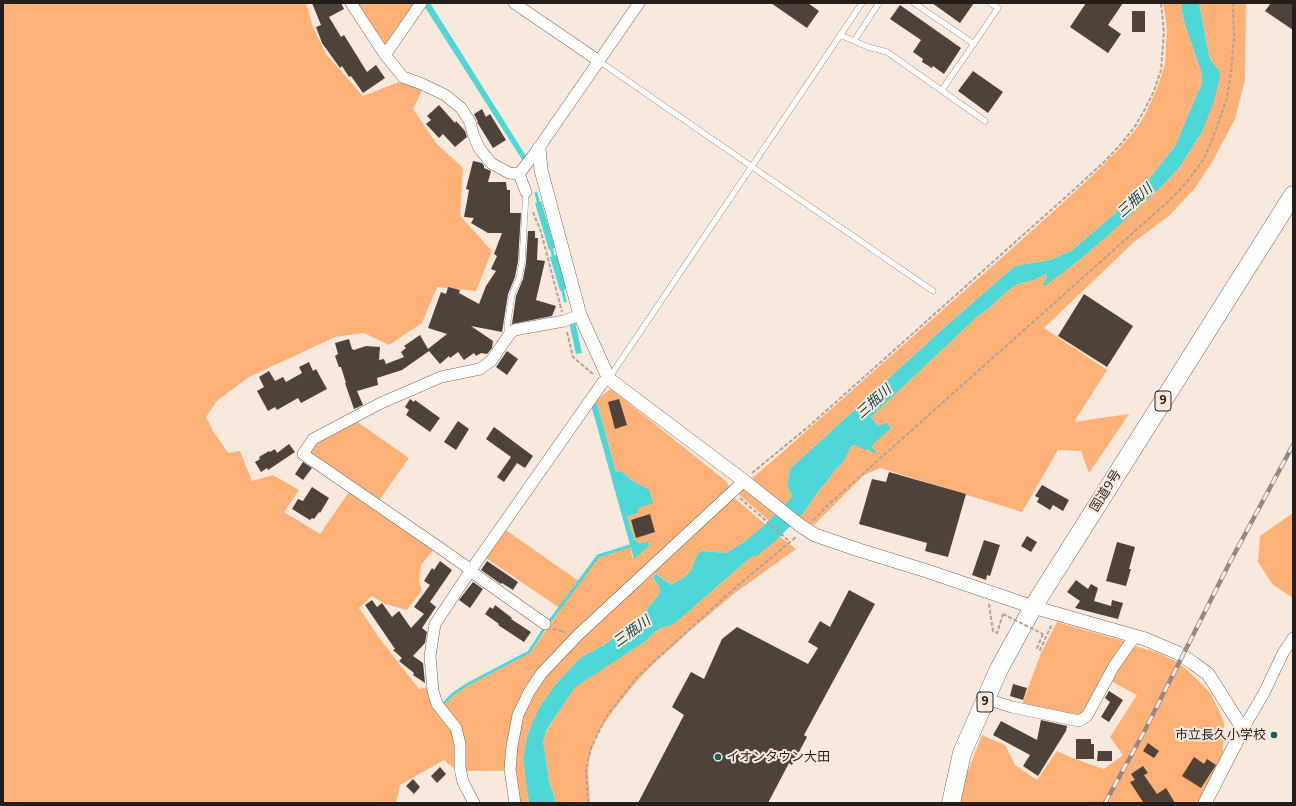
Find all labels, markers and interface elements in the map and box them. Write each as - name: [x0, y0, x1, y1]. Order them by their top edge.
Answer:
- water label: 三瓶川: [1114, 181, 1156, 221]
- water label: 三瓶川: [853, 382, 895, 422]
- road number: 9: [1155, 391, 1171, 411]
- street label: 国道9号: [1087, 467, 1125, 515]
- water label: 三瓶川: [610, 613, 654, 651]
- road number: 9: [977, 692, 993, 712]
- place label: 市立長久小学校: [1175, 727, 1266, 743]
- marker: 市立長久小学校: [1269, 730, 1279, 740]
- place label: イオンタウン大田: [726, 749, 830, 765]
- marker: イオンタウン大田: [713, 752, 723, 762]

